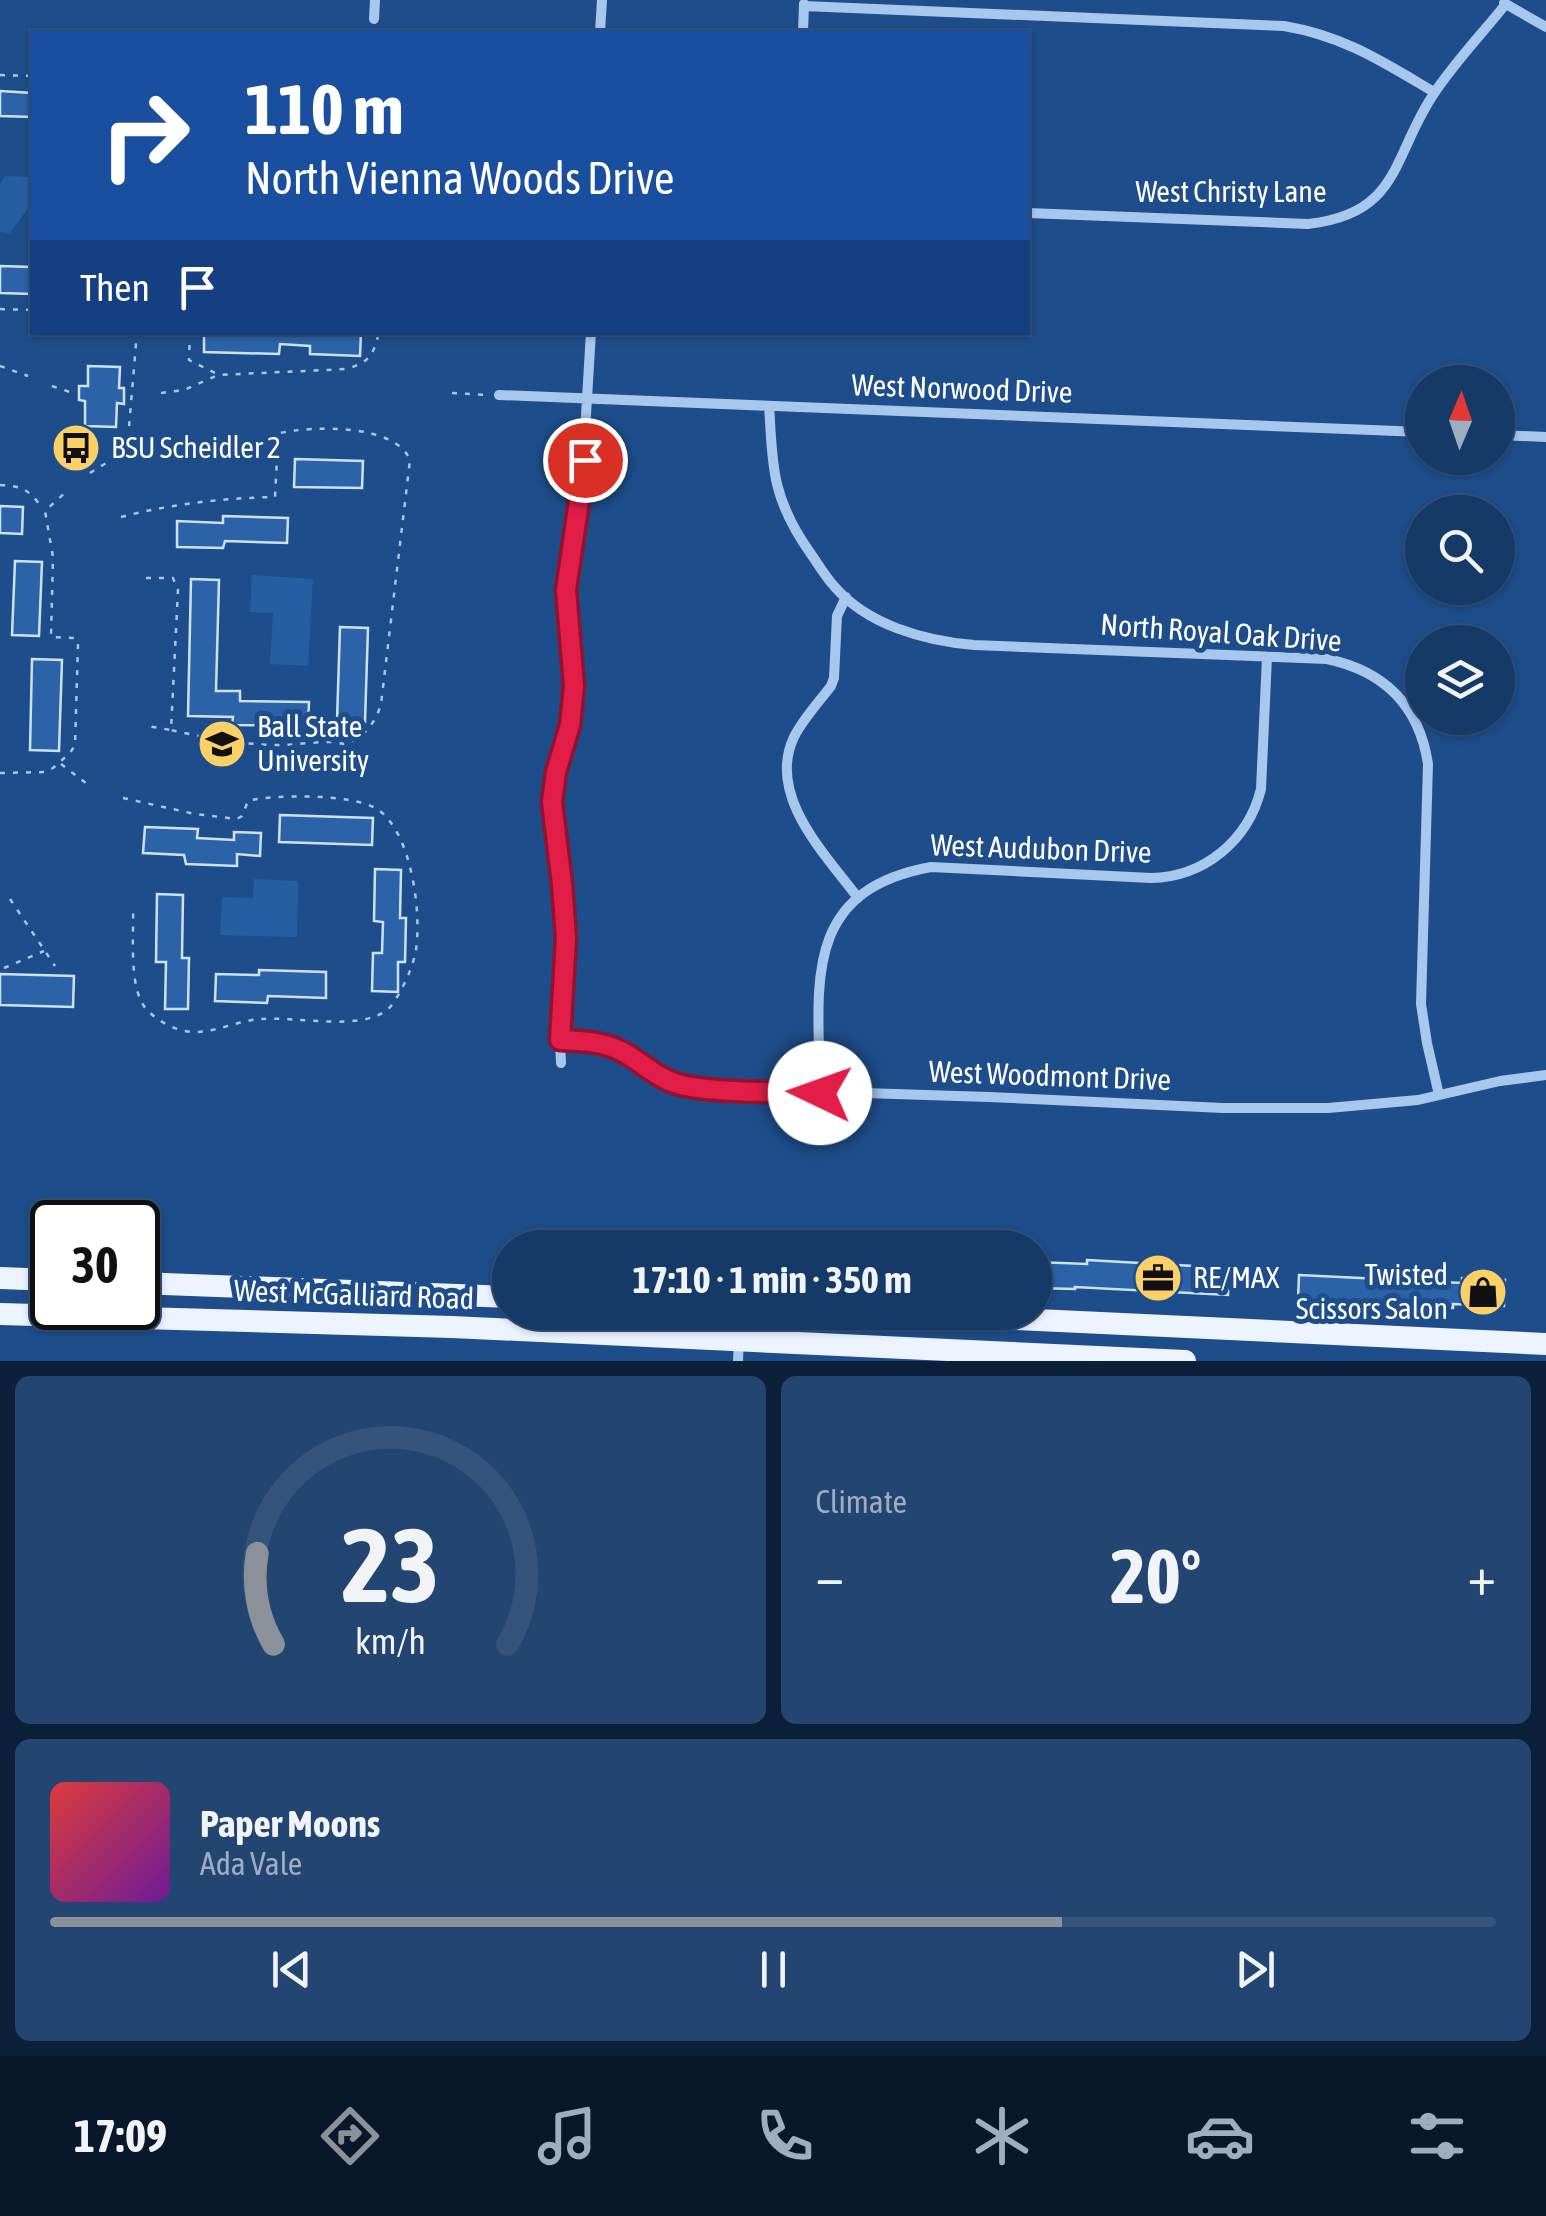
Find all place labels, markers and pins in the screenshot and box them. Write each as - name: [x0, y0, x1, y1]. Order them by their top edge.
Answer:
- pin: [543, 418, 628, 503]
- bus stop icon: BSU Scheidler 2: [50, 422, 102, 474]
- place label: BSU Scheidler 2: [111, 430, 281, 464]
- place label: Ball State University: [257, 709, 369, 777]
- school or university icon: Ball State University: [196, 718, 248, 770]
- office icon: RE/MAX: [1132, 1252, 1184, 1304]
- place label: Twisted Scissors Salon: [1296, 1257, 1448, 1325]
- place label: RE/MAX: [1193, 1260, 1280, 1294]
- shop icon: Twisted Scissors Salon: [1457, 1266, 1509, 1318]

